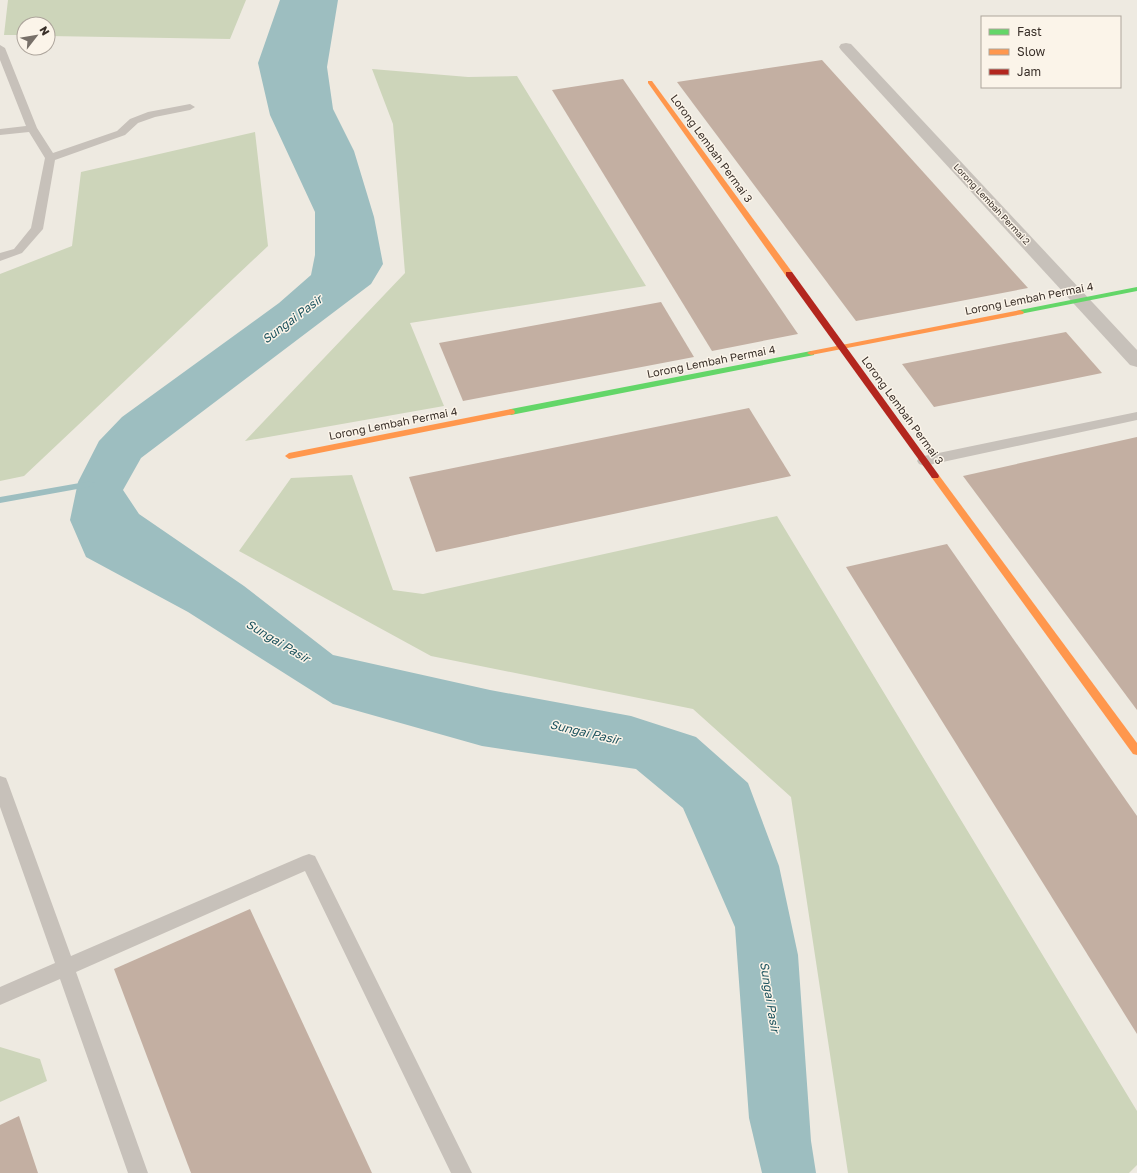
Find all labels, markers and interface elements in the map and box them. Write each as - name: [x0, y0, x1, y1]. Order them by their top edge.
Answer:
- north arrow: [16, 16, 56, 56]
- legend: [981, 16, 1121, 88]
- text: N: [37, 24, 53, 38]
- text: Fast: [1017, 24, 1042, 39]
- text: Slow: [1017, 44, 1045, 59]
- text: Jam: [1017, 64, 1041, 79]
- street label: Lorong Lembah Permai 3: [668, 91, 756, 205]
- street label: Lorong Lembah Permai 2: [952, 161, 1032, 247]
- street label: Lorong Lembah Permai 4: [964, 279, 1095, 317]
- water label: Sungai Pasir: [259, 290, 327, 346]
- street label: Lorong Lembah Permai 4: [646, 342, 777, 380]
- street label: Lorong Lembah Permai 3: [859, 353, 947, 467]
- street label: Lorong Lembah Permai 4: [328, 404, 459, 442]
- water label: Sungai Pasir: [244, 616, 314, 667]
- water label: Sungai Pasir: [548, 717, 624, 748]
- water label: Sungai Pasir: [757, 961, 783, 1036]

